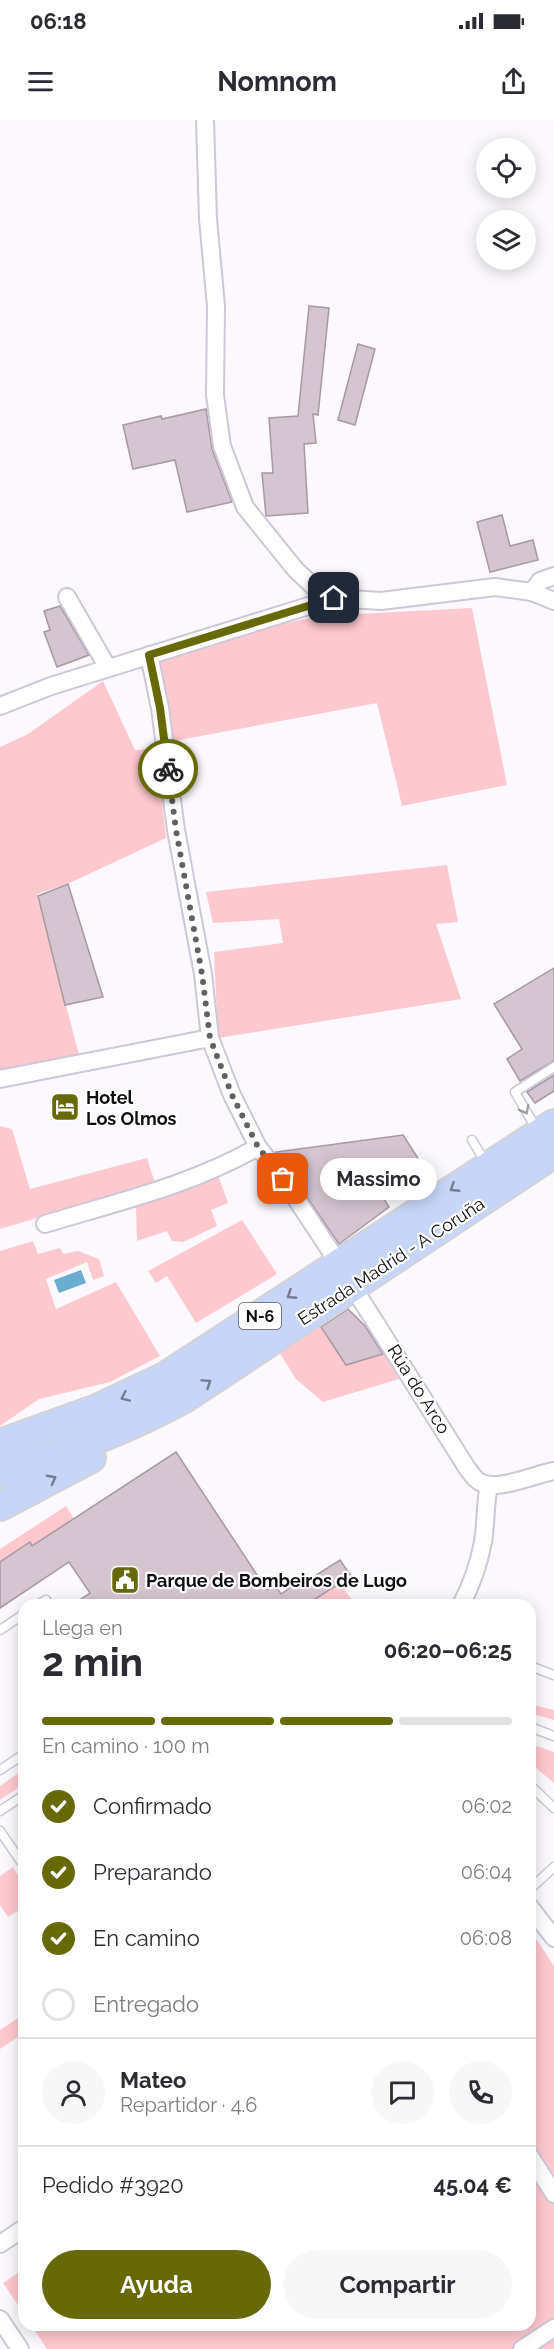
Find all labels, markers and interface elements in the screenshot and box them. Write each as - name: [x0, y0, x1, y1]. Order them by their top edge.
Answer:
- text: 06:18: [30, 8, 86, 34]
- icon: menu: [24, 65, 57, 98]
- icon: share: [497, 65, 530, 98]
- text: Nomnom: [217, 66, 337, 97]
- map controls: [476, 138, 536, 270]
- button: locate: [476, 138, 536, 198]
- button: layers: [476, 210, 536, 270]
- pin: [308, 572, 359, 623]
- icon: home: [317, 581, 350, 614]
- courier: [138, 739, 198, 799]
- icon: bike: [152, 753, 185, 786]
- place label: Hotel Los Olmos: [86, 1087, 177, 1129]
- hotel icon: Hotel Los Olmos: [49, 1091, 81, 1123]
- one-way arrow: [518, 1104, 529, 1115]
- pin: [257, 1153, 308, 1204]
- callout: Massimo: [319, 1158, 436, 1200]
- icon: bag: [266, 1162, 299, 1195]
- text: Massimo: [336, 1167, 421, 1191]
- one-way arrow: [450, 1180, 460, 1192]
- street label: Estrada Madrid - A Coruña: [294, 1193, 488, 1329]
- one-way arrow: [287, 1288, 298, 1299]
- road number: N-6: [239, 1303, 281, 1329]
- street label: Rúa do Arco: [383, 1340, 455, 1438]
- one-way arrow: [201, 1379, 212, 1390]
- one-way arrow: [121, 1389, 132, 1401]
- one-way arrow: [45, 1475, 56, 1486]
- public building icon: Parque de Bombeiros de Lugo: [109, 1564, 141, 1596]
- place label: Parque de Bombeiros de Lugo: [146, 1570, 407, 1591]
- text: Llega en: [42, 1616, 123, 1640]
- text: 06:20–06:25: [384, 1637, 512, 1663]
- text: 2 min: [42, 1639, 143, 1685]
- text: En camino · 100 m: [42, 1734, 210, 1758]
- icon: check: [42, 1790, 75, 1823]
- text: Confirmado: [93, 1793, 212, 1819]
- text: 06:02: [461, 1794, 512, 1818]
- icon: check: [42, 1856, 75, 1889]
- text: Preparando: [93, 1859, 212, 1885]
- text: 06:04: [461, 1860, 512, 1884]
- icon: check: [42, 1922, 75, 1955]
- text: En camino: [93, 1925, 200, 1951]
- text: 06:08: [460, 1926, 512, 1950]
- text: Entregado: [93, 1991, 199, 2017]
- button: person: [42, 2061, 105, 2124]
- button: chat: [371, 2061, 434, 2124]
- button: phone: [449, 2061, 512, 2124]
- text: Mateo: [120, 2067, 186, 2093]
- text: Repartidor · 4.6: [120, 2093, 257, 2117]
- text: Pedido #3920: [42, 2172, 184, 2198]
- text: 45.04 €: [433, 2172, 512, 2198]
- button: Ayuda: [42, 2250, 271, 2319]
- button: Compartir: [283, 2250, 512, 2319]

